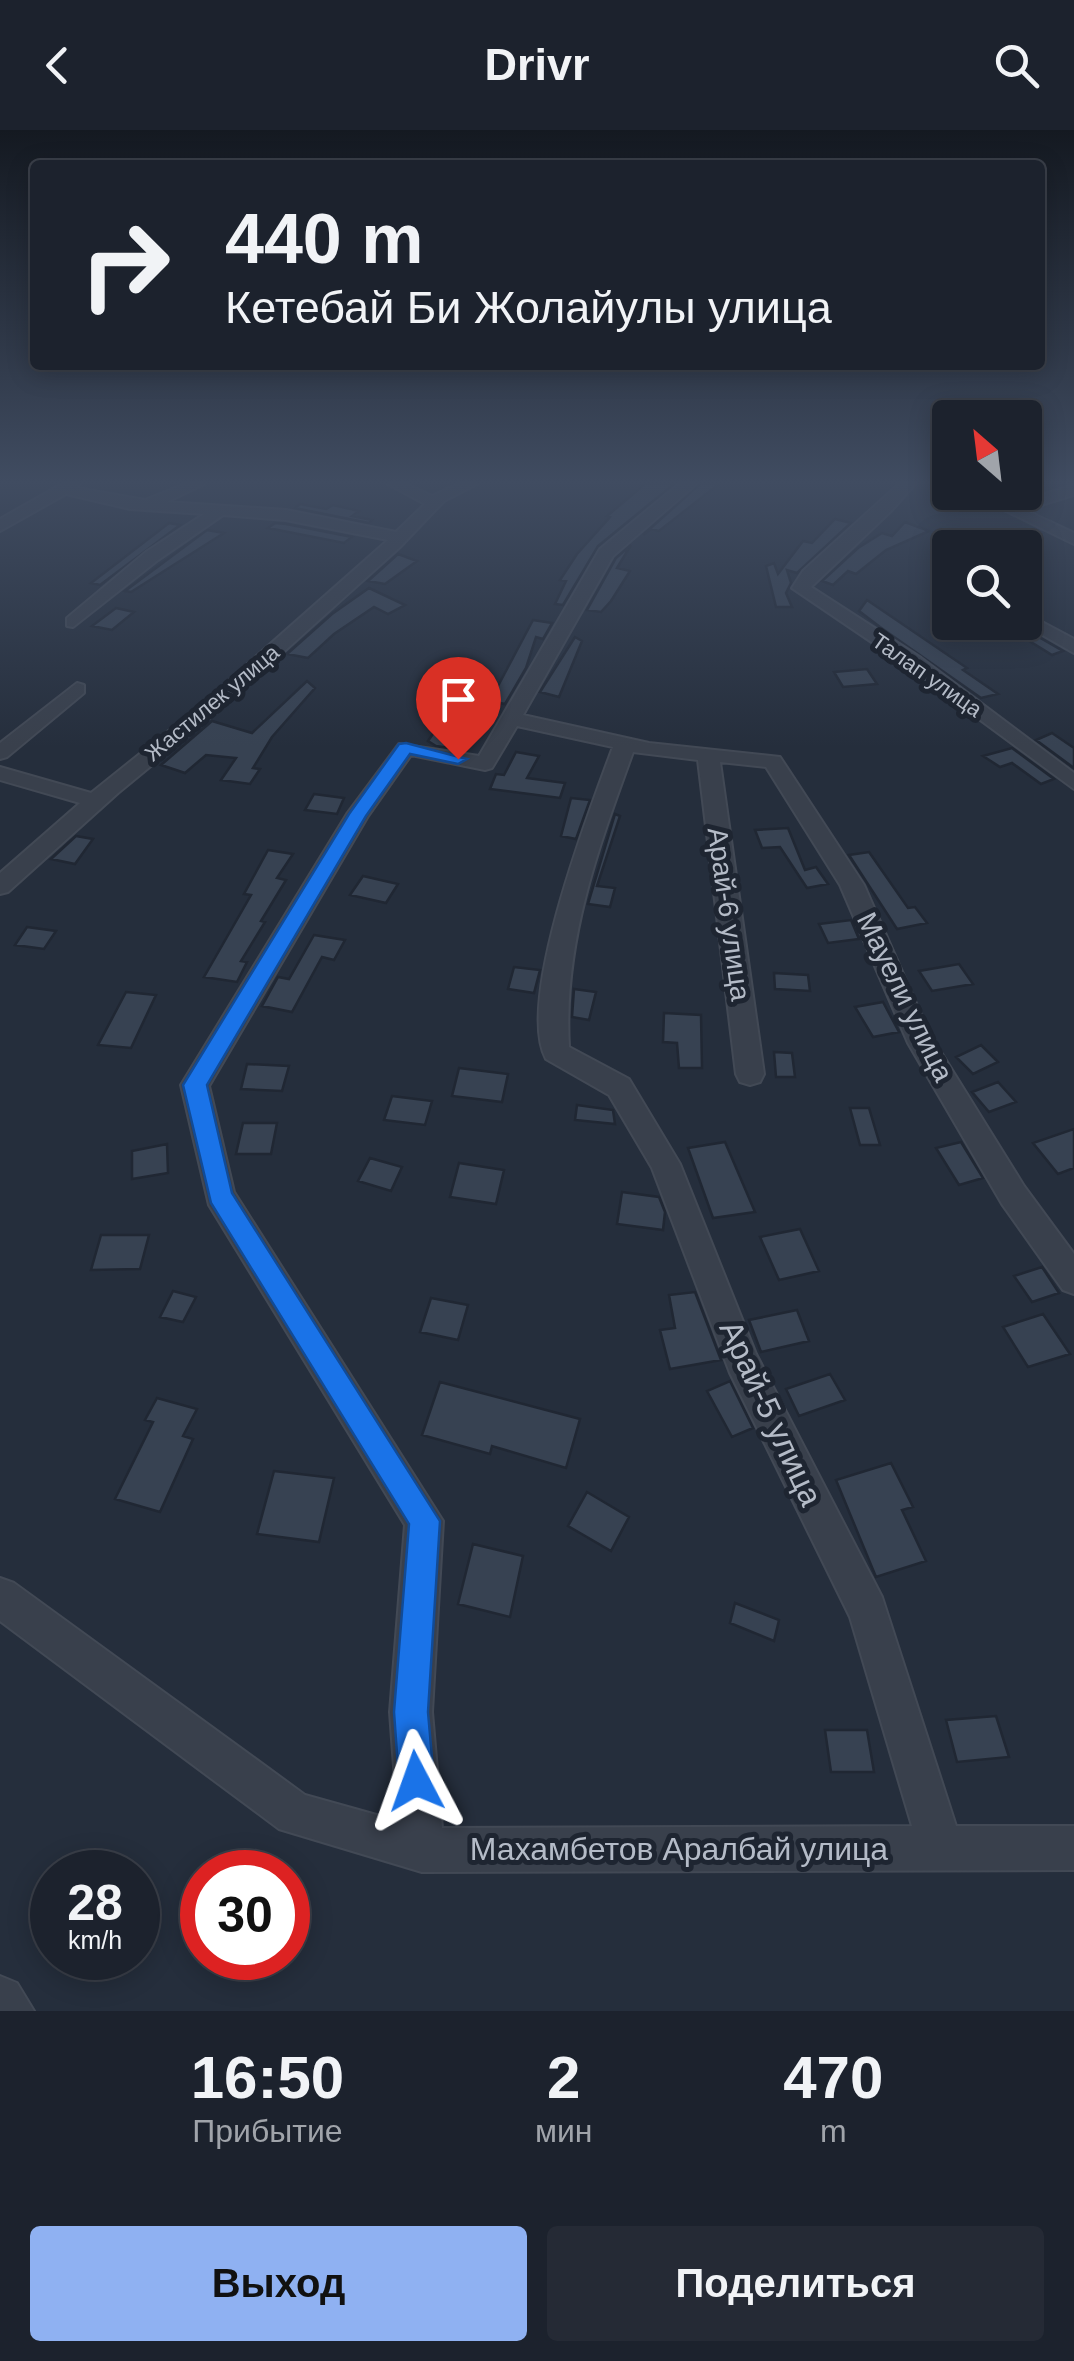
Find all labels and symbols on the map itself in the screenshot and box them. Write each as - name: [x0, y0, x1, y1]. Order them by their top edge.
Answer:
- north arrow: [932, 400, 1042, 510]
- street label: Талап улица: [867, 628, 987, 722]
- street label: Жастилек улица: [140, 639, 285, 766]
- pin: [416, 657, 501, 760]
- street label: Арай-6 улица: [701, 825, 757, 1003]
- street label: Мауели улица: [851, 908, 959, 1087]
- street label: Арай-5 улица: [712, 1315, 830, 1511]
- position arrow: [364, 1729, 468, 1833]
- street label: Махамбетов Аралбай улица: [470, 1831, 888, 1867]
- speed limit sign: 30: [180, 1850, 310, 1980]

